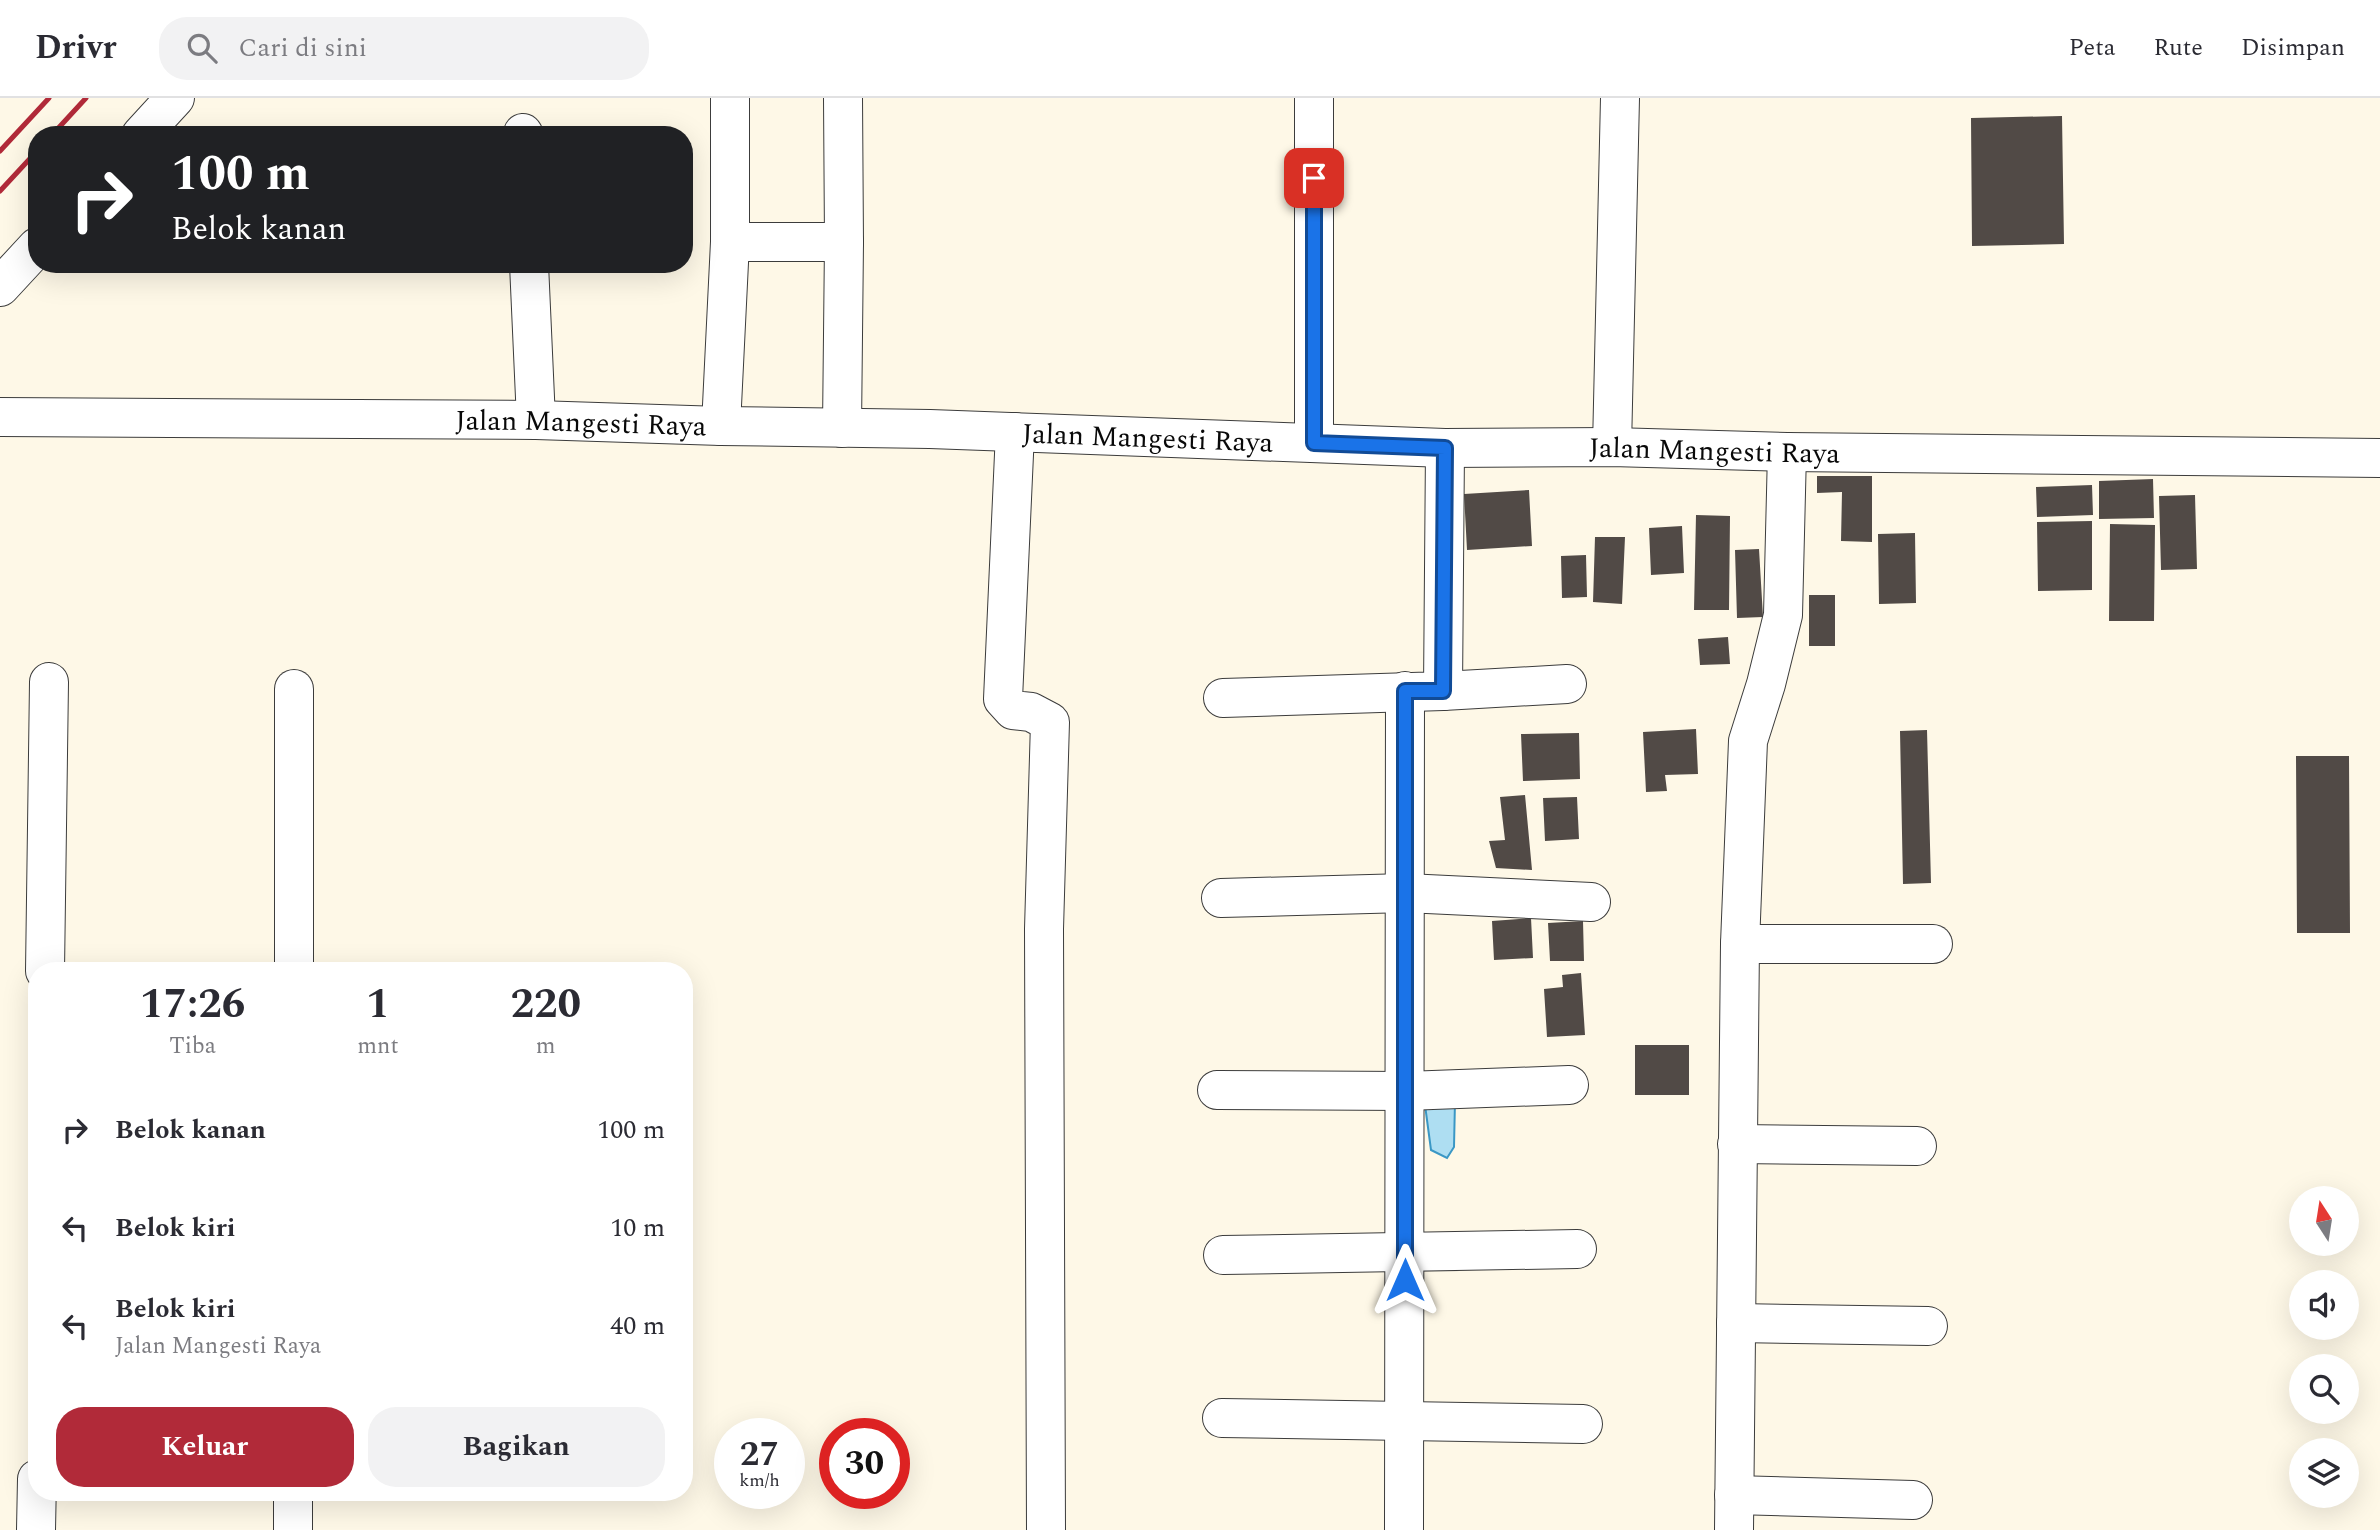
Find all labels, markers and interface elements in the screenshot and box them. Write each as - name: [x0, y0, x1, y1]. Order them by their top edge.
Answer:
- search box: [159, 17, 649, 80]
- text: Drivr: [35, 23, 117, 73]
- text: Cari di sini: [239, 28, 367, 68]
- icon: search: [183, 29, 221, 67]
- text: Peta: [2069, 30, 2115, 66]
- text: Rute: [2153, 30, 2203, 66]
- text: Disimpan: [2241, 30, 2345, 66]
- text: 100 m: [171, 137, 310, 212]
- pin: [1284, 148, 1344, 208]
- icon: right: [56, 154, 147, 245]
- icon: arrive: [1295, 159, 1333, 197]
- text: Belok kanan: [171, 205, 346, 254]
- street label: Jalan Mangesti Raya: [455, 400, 707, 449]
- street label: Jalan Mangesti Raya: [1021, 412, 1274, 465]
- street label: Jalan Mangesti Raya: [1589, 427, 1841, 476]
- text: 17:26: [140, 973, 245, 1036]
- text: 1: [366, 973, 390, 1036]
- text: 220: [510, 973, 581, 1036]
- text: Tiba: [169, 1029, 216, 1064]
- text: mnt: [357, 1029, 399, 1064]
- text: m: [536, 1029, 556, 1064]
- text: Belok kanan: [115, 1110, 266, 1150]
- text: 100 m: [597, 1110, 665, 1150]
- icon: right: [56, 1111, 94, 1149]
- north arrow: [2289, 1186, 2359, 1256]
- map controls: [2289, 1186, 2359, 1508]
- text: Belok kiri: [115, 1208, 235, 1248]
- text: 10 m: [610, 1208, 665, 1248]
- icon: left: [56, 1209, 94, 1247]
- position arrow: [1368, 1243, 1442, 1317]
- button: sound: [2289, 1270, 2359, 1340]
- text: Belok kiri: [115, 1289, 235, 1329]
- text: 40 m: [610, 1306, 665, 1346]
- icon: left: [56, 1307, 94, 1345]
- text: Jalan Mangesti Raya: [115, 1329, 321, 1364]
- button: search: [2289, 1354, 2359, 1424]
- button: Keluar: [56, 1407, 354, 1487]
- button: Bagikan: [368, 1407, 665, 1487]
- speed limit sign: 30: [819, 1418, 910, 1509]
- text: 27: [740, 1428, 779, 1481]
- button: layers: [2289, 1438, 2359, 1508]
- text: km/h: [739, 1467, 780, 1494]

